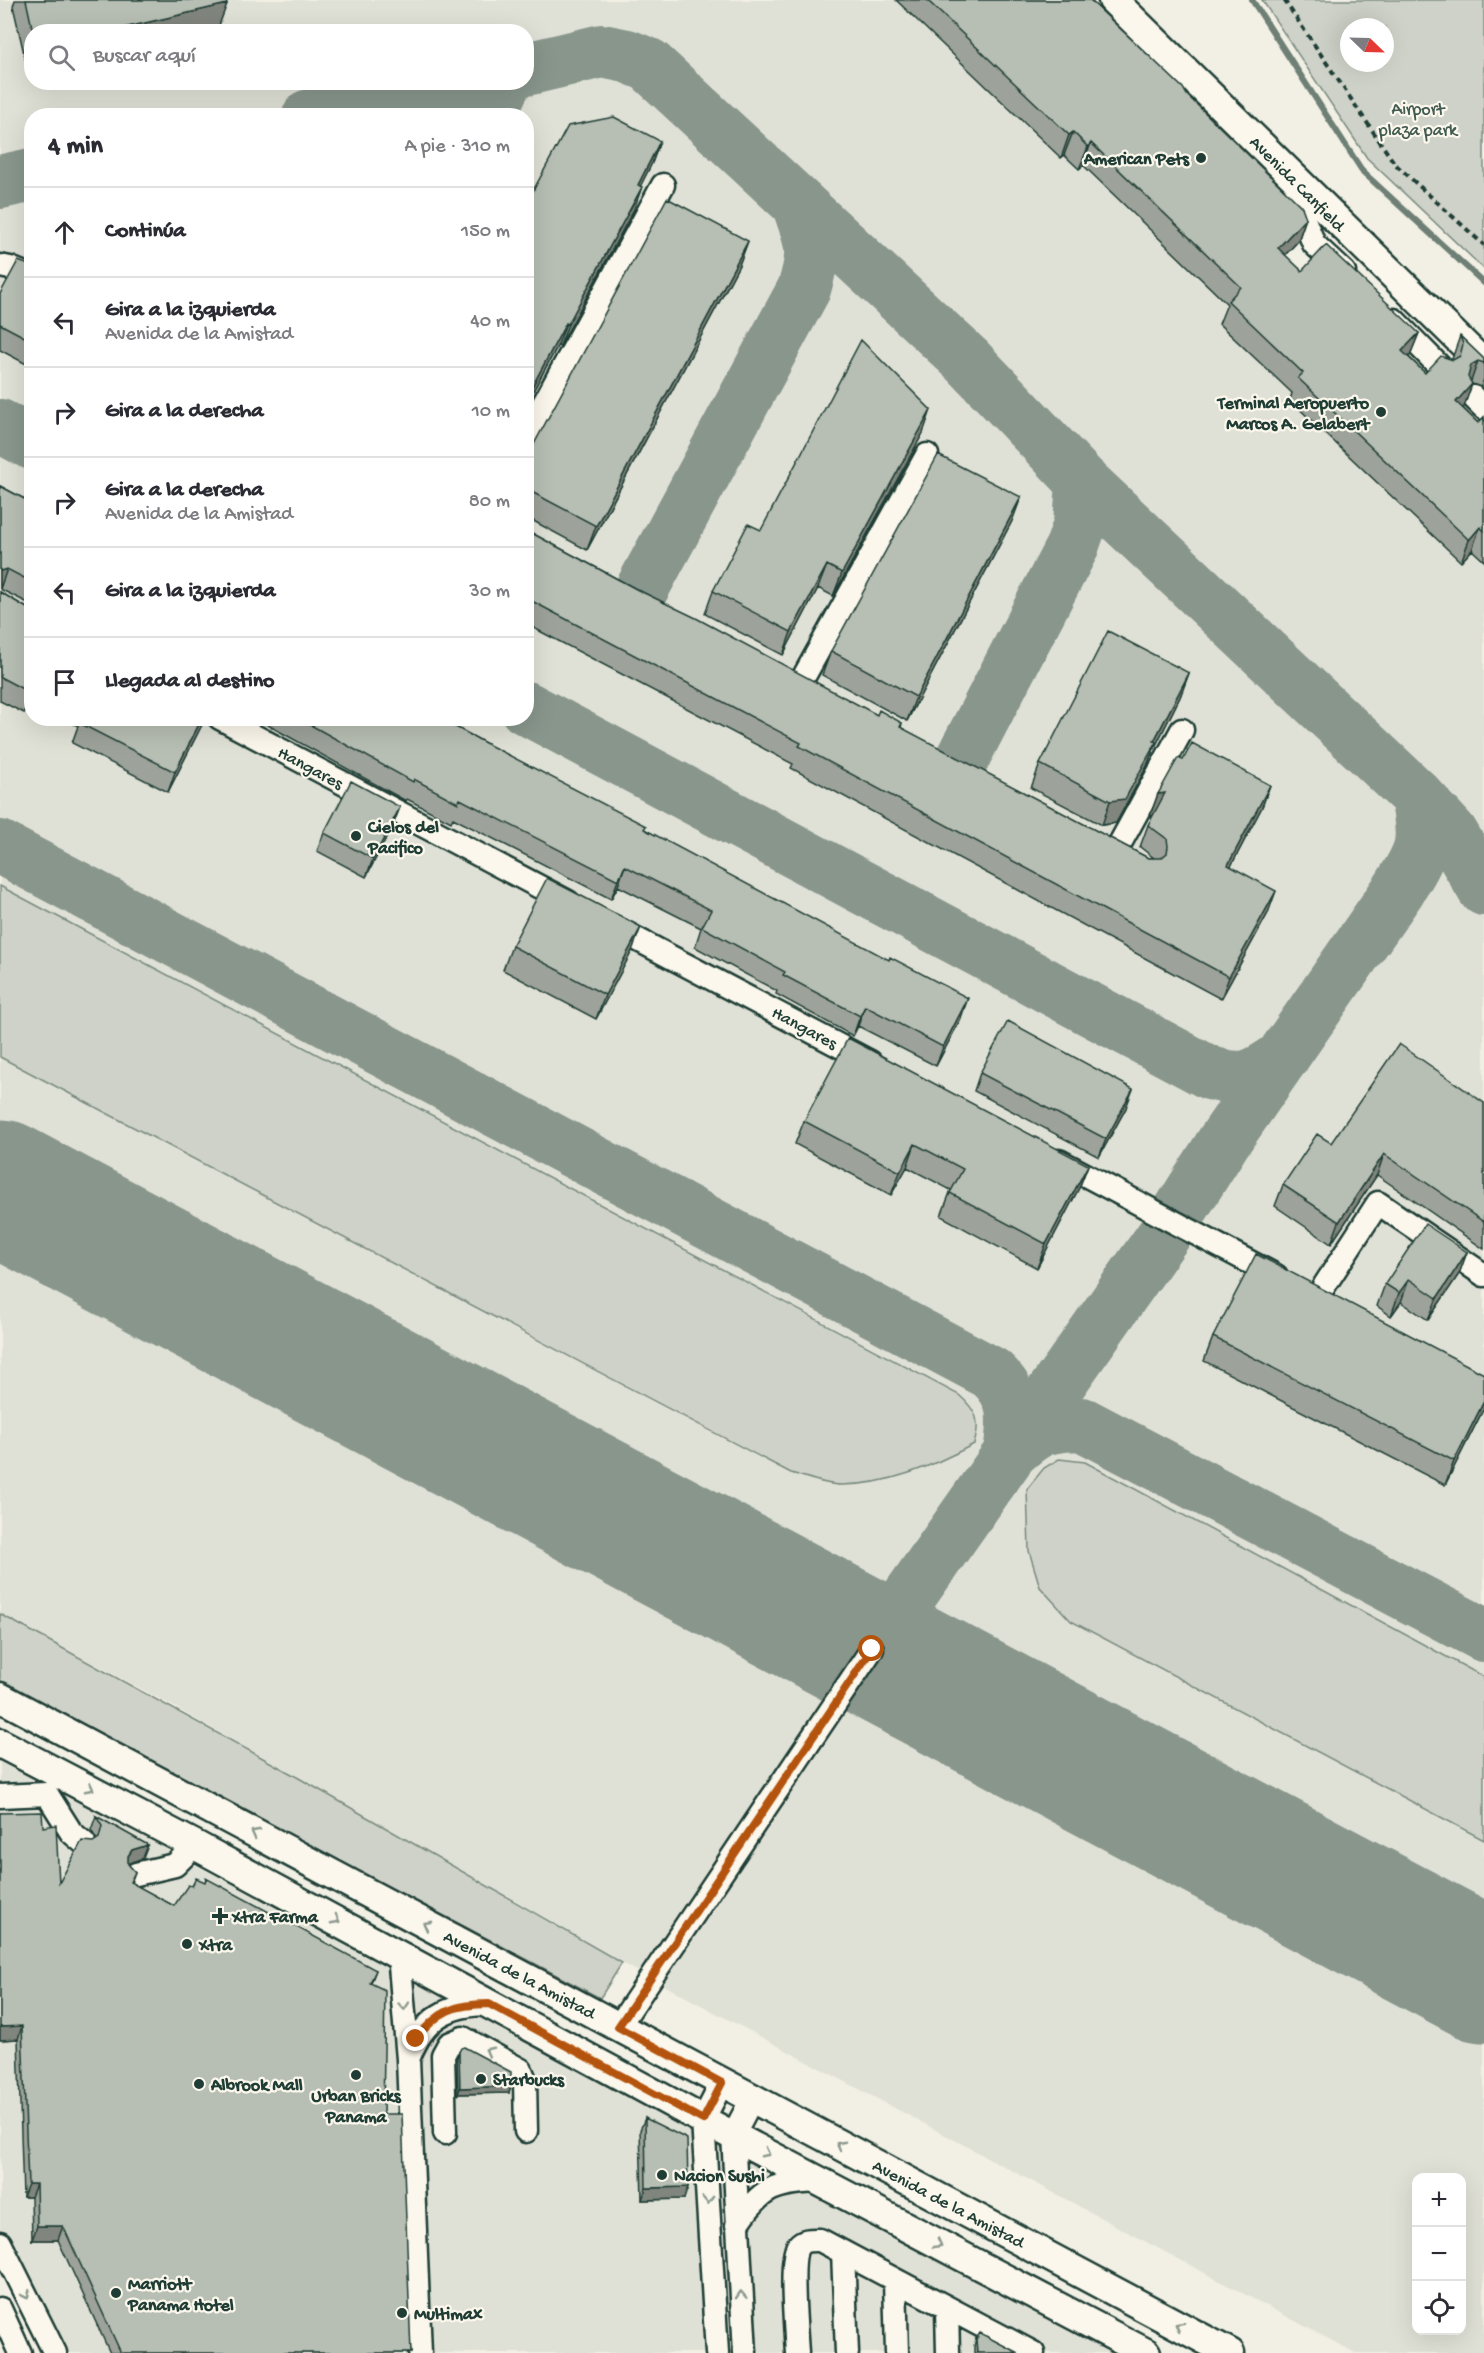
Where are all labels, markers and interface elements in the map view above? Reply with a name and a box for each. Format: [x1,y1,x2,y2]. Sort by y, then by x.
north arrow [1340,18,1394,72]
search box [24,24,534,90]
icon: search [45,41,78,74]
text: Buscar aquí [93,44,196,70]
park label: Airport plaza park [1378,100,1459,142]
text: 4 min [48,132,103,163]
street label: Avenida Canfield [1244,133,1349,238]
text: A pie · 310 m [404,136,510,159]
place label: American Pets [1083,150,1190,171]
marker: American Pets [1194,151,1208,165]
icon: ahead [48,216,81,249]
text: Continúa [105,219,186,245]
text: 150 m [461,221,510,244]
text: Gira a la izquierda [105,298,276,324]
icon: left [48,306,81,339]
text: 40 m [470,311,510,334]
text: Avenida de la Amistad [105,324,293,347]
place label: Terminal Aeropuerto Marcos A. Gelabert [1216,394,1371,436]
icon: right [48,396,81,429]
text: Gira a la derecha [105,399,263,425]
text: 10 m [472,401,510,424]
marker: Terminal Aeropuerto Marcos A. Gelabert [1374,405,1388,419]
text: Gira a la derecha [105,478,263,504]
icon: right [48,486,81,519]
text: 80 m [469,491,510,514]
text: Avenida de la Amistad [105,504,293,527]
icon: left [48,576,81,609]
text: Gira a la izquierda [105,579,276,605]
text: 30 m [469,581,510,604]
icon: arrive [48,666,81,699]
text: Llegada al destino [105,669,275,695]
street label: Hangares [273,743,347,796]
place label: Cielos del Pacifico [367,818,439,860]
marker: Cielos del Pacifico [349,829,363,843]
street label: Hangares [767,1003,841,1056]
route start [858,1635,884,1661]
one-way arrow [83,1781,94,1792]
one-way arrow [251,1829,261,1840]
place label: Xtra Farma [231,1908,319,1929]
marker: Xtra Farma [213,1909,227,1923]
one-way arrow [329,1913,340,1924]
one-way arrow [423,1921,433,1932]
street label: Avenida de la Amistad [439,1927,600,2026]
place label: Xtra [198,1936,233,1957]
marker: Xtra [180,1937,194,1951]
one-way arrow [397,2002,410,2011]
route end [402,2025,428,2051]
one-way arrow [484,2047,495,2058]
marker: Urban Bricks Panama [349,2068,363,2082]
place label: Starbucks [493,2071,565,2092]
marker: Starbucks [474,2072,488,2086]
place label: Albrook Mall [210,2076,303,2097]
marker: Albrook Mall [192,2077,206,2091]
place label: Urban Bricks Panama [311,2087,402,2129]
one-way arrow [835,2141,846,2152]
one-way arrow [759,2146,770,2157]
street label: Avenida de la Amistad [868,2156,1029,2255]
place label: Nacion Sushi [674,2167,765,2188]
marker: Nacion Sushi [655,2168,669,2182]
map controls [1412,2173,1466,2335]
button: + [1412,2173,1466,2227]
one-way arrow [702,2195,715,2204]
button: − [1412,2227,1466,2281]
one-way arrow [932,2236,943,2248]
place label: Marriott Panama Hotel [127,2275,234,2317]
button: locate [1412,2281,1466,2335]
marker: Marriott Panama Hotel [109,2286,123,2300]
one-way arrow [19,2289,30,2300]
one-way arrow [735,2290,748,2299]
place label: Multimax [414,2305,483,2326]
marker: Multimax [395,2306,409,2320]
one-way arrow [1174,2321,1185,2333]

